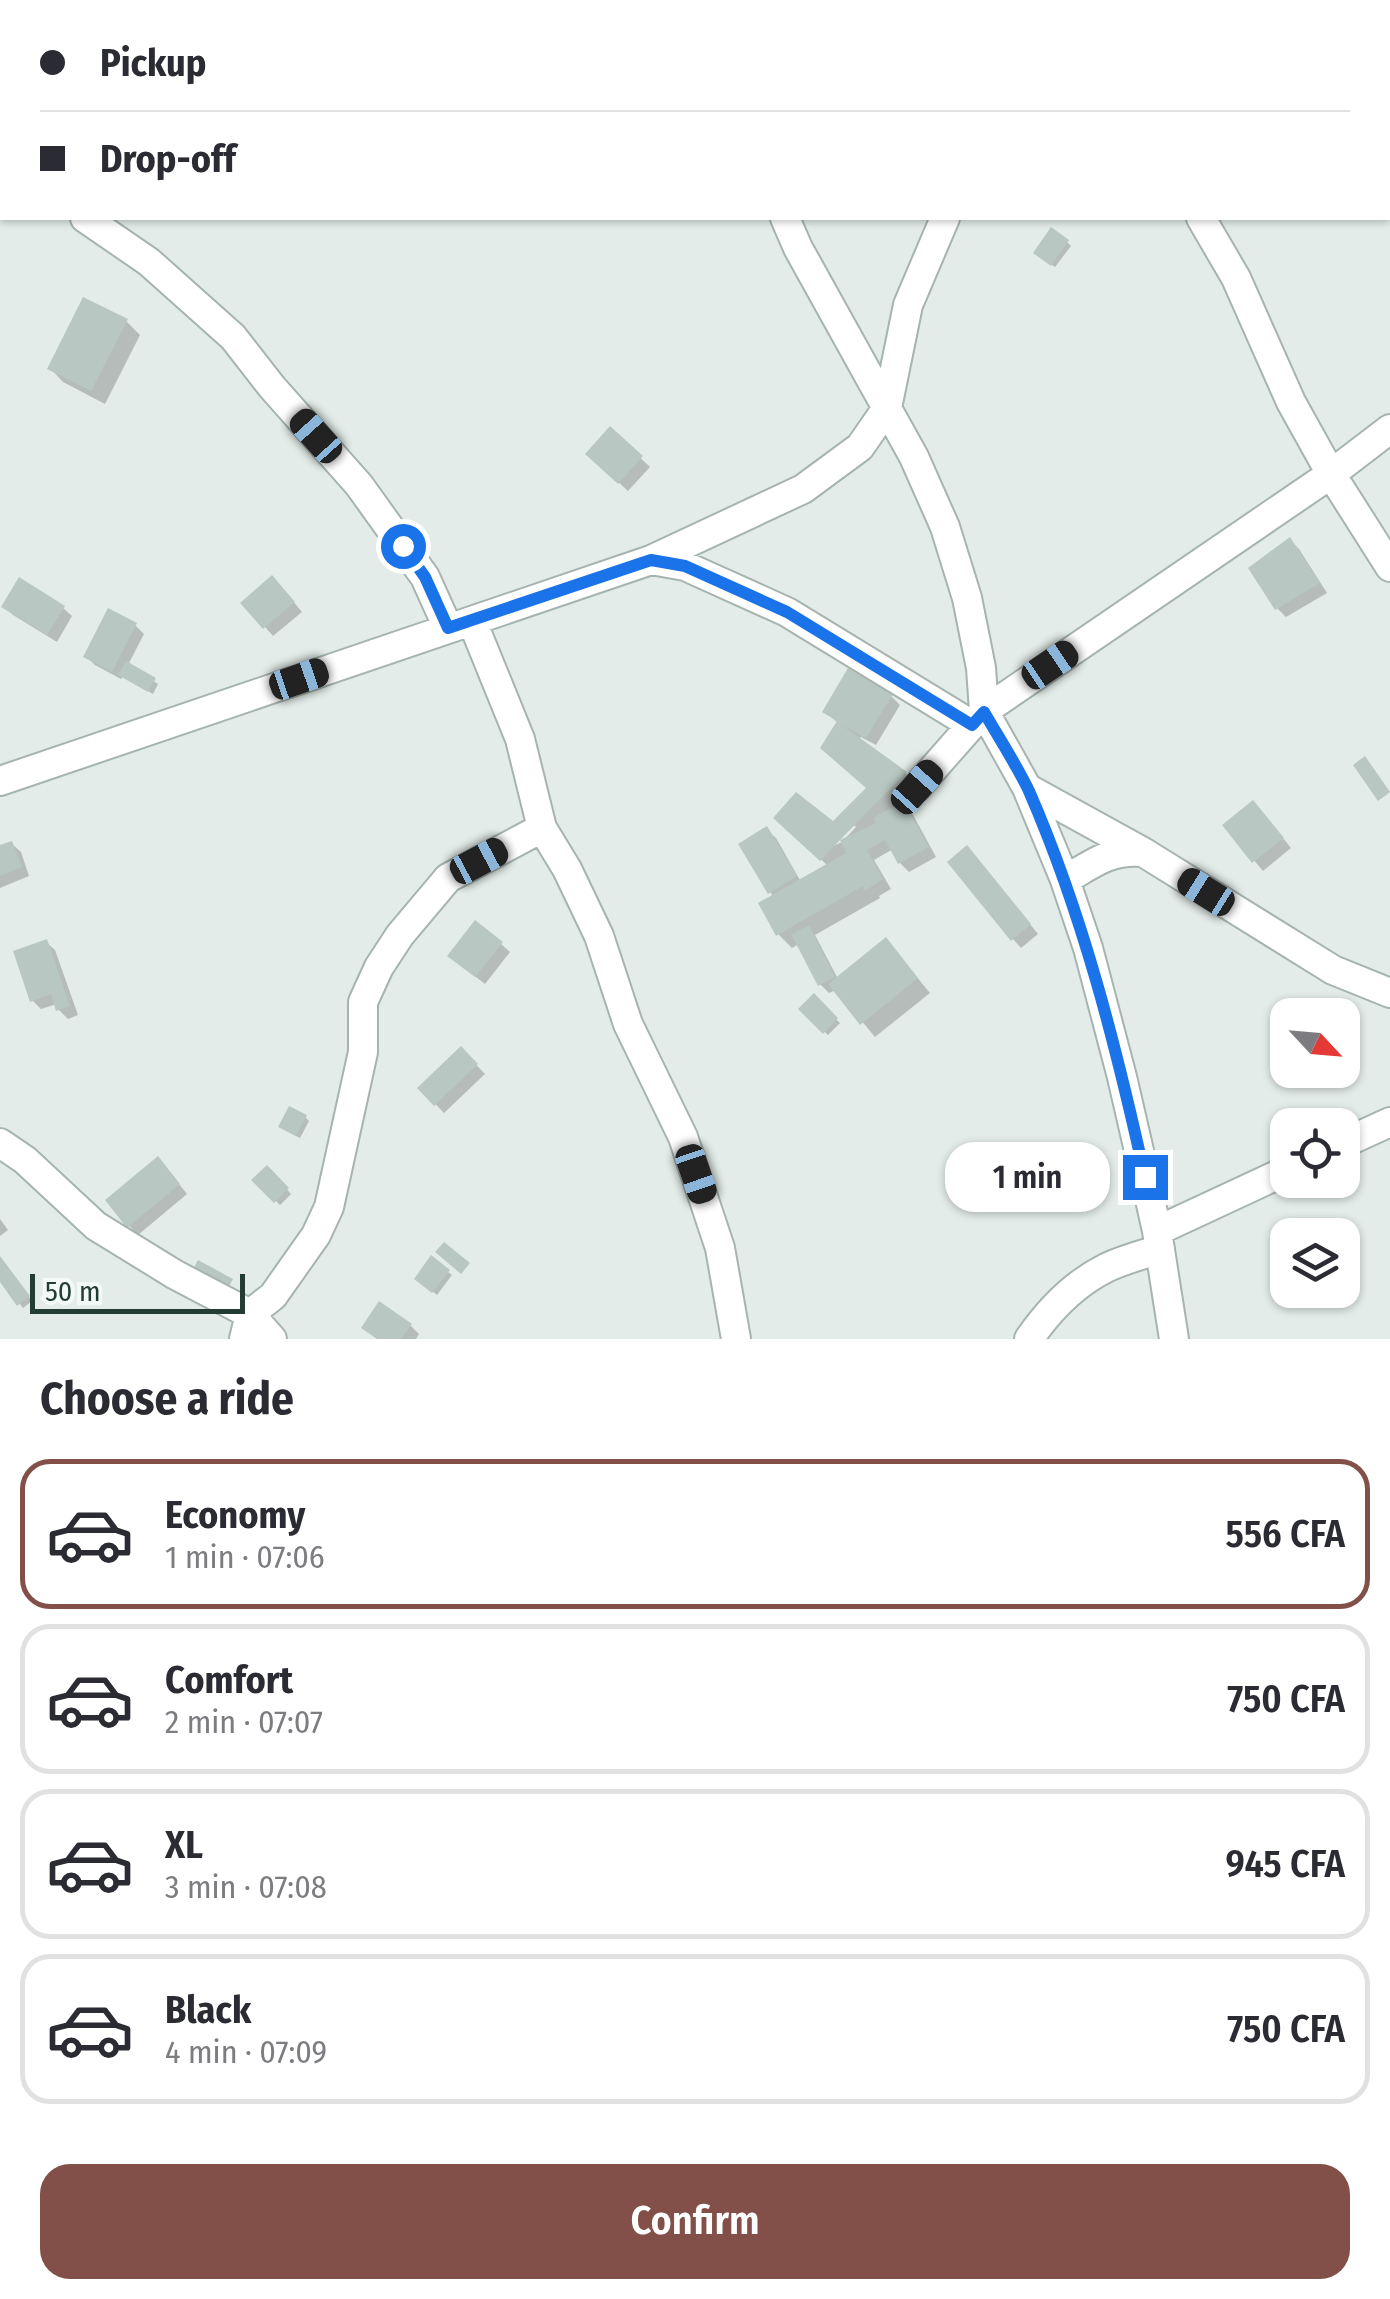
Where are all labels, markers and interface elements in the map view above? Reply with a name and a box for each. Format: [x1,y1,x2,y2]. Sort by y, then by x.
text: Pickup [100,40,206,86]
text: Drop-off [100,136,236,182]
car [285,404,347,468]
route start [381,524,426,569]
car [1017,636,1083,694]
car [266,655,332,703]
car [886,755,948,819]
car [445,834,513,888]
car [1173,863,1239,921]
north arrow [1270,998,1360,1088]
map controls [1270,998,1360,1308]
button: locate [1270,1108,1360,1198]
car [672,1141,720,1207]
callout: 1 min [945,1142,1110,1212]
route end [1123,1155,1168,1200]
text: 1 min [993,1158,1062,1196]
button: layers [1270,1218,1360,1308]
scale bar [30,1269,245,1314]
text: 50 m [45,1275,101,1308]
text: Choose a ride [40,1372,294,1426]
icon: car [45,1489,135,1579]
text: Economy [165,1492,305,1538]
text: 556 CFA [1226,1511,1345,1557]
text: 1 min · 07:06 [165,1538,325,1576]
icon: car [45,1654,135,1744]
text: Comfort [165,1657,293,1703]
text: 750 CFA [1227,1676,1345,1722]
text: 2 min · 07:07 [165,1703,323,1741]
icon: car [45,1819,135,1909]
text: XL [165,1822,203,1868]
text: 945 CFA [1225,1841,1345,1887]
text: 3 min · 07:08 [165,1868,327,1906]
icon: car [45,1984,135,2074]
text: Black [165,1987,251,2033]
text: 750 CFA [1227,2006,1345,2052]
text: 4 min · 07:09 [165,2033,327,2071]
button: Confirm [40,2164,1350,2279]

